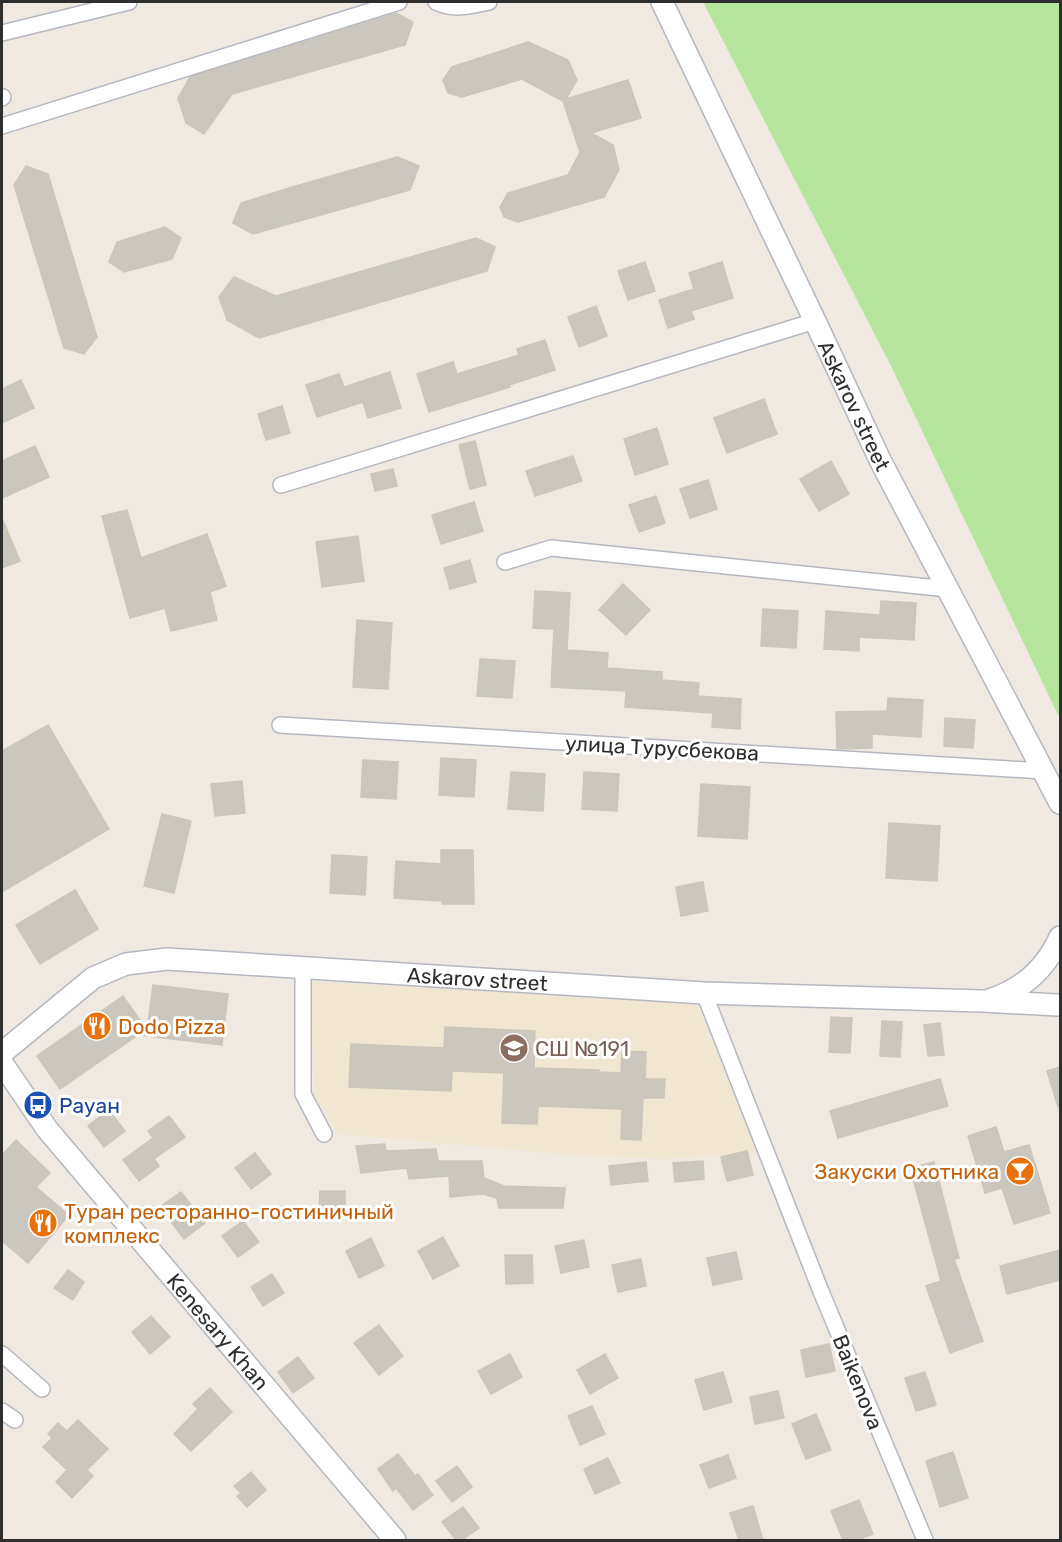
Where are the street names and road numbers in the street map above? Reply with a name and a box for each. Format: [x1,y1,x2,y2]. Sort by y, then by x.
street label: Askarov street [813,336,896,475]
street label: улица Турусбекова [564,730,760,766]
street label: Askarov street [406,962,549,996]
street label: Kenesary Khan [162,1268,275,1395]
street label: Baikenova [828,1331,888,1433]

